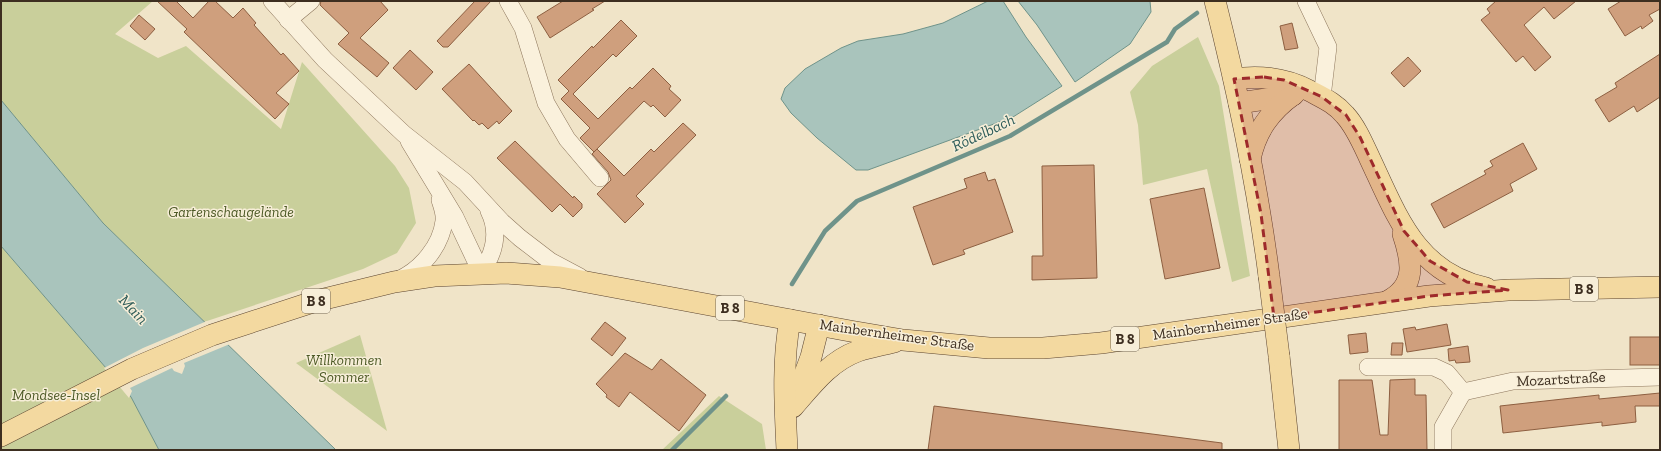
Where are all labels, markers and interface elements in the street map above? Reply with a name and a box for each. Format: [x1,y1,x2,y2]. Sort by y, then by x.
water label: Rödelbach [949,110,1018,155]
park label: Gartenschaugelände [168,203,294,221]
road number: B 8 [1570,277,1598,301]
road number: B 8 [302,289,330,313]
water label: Main [115,290,152,328]
road number: B 8 [716,296,744,320]
street label: Mainbernheimer Straße [1151,304,1309,344]
street label: Mainbernheimer Straße [818,315,976,355]
road number: B 8 [1111,327,1139,351]
park label: Willkommen Sommer [306,351,382,386]
street label: Mozartstraße [1516,368,1606,390]
park label: Mondsee-Insel [12,386,100,404]

